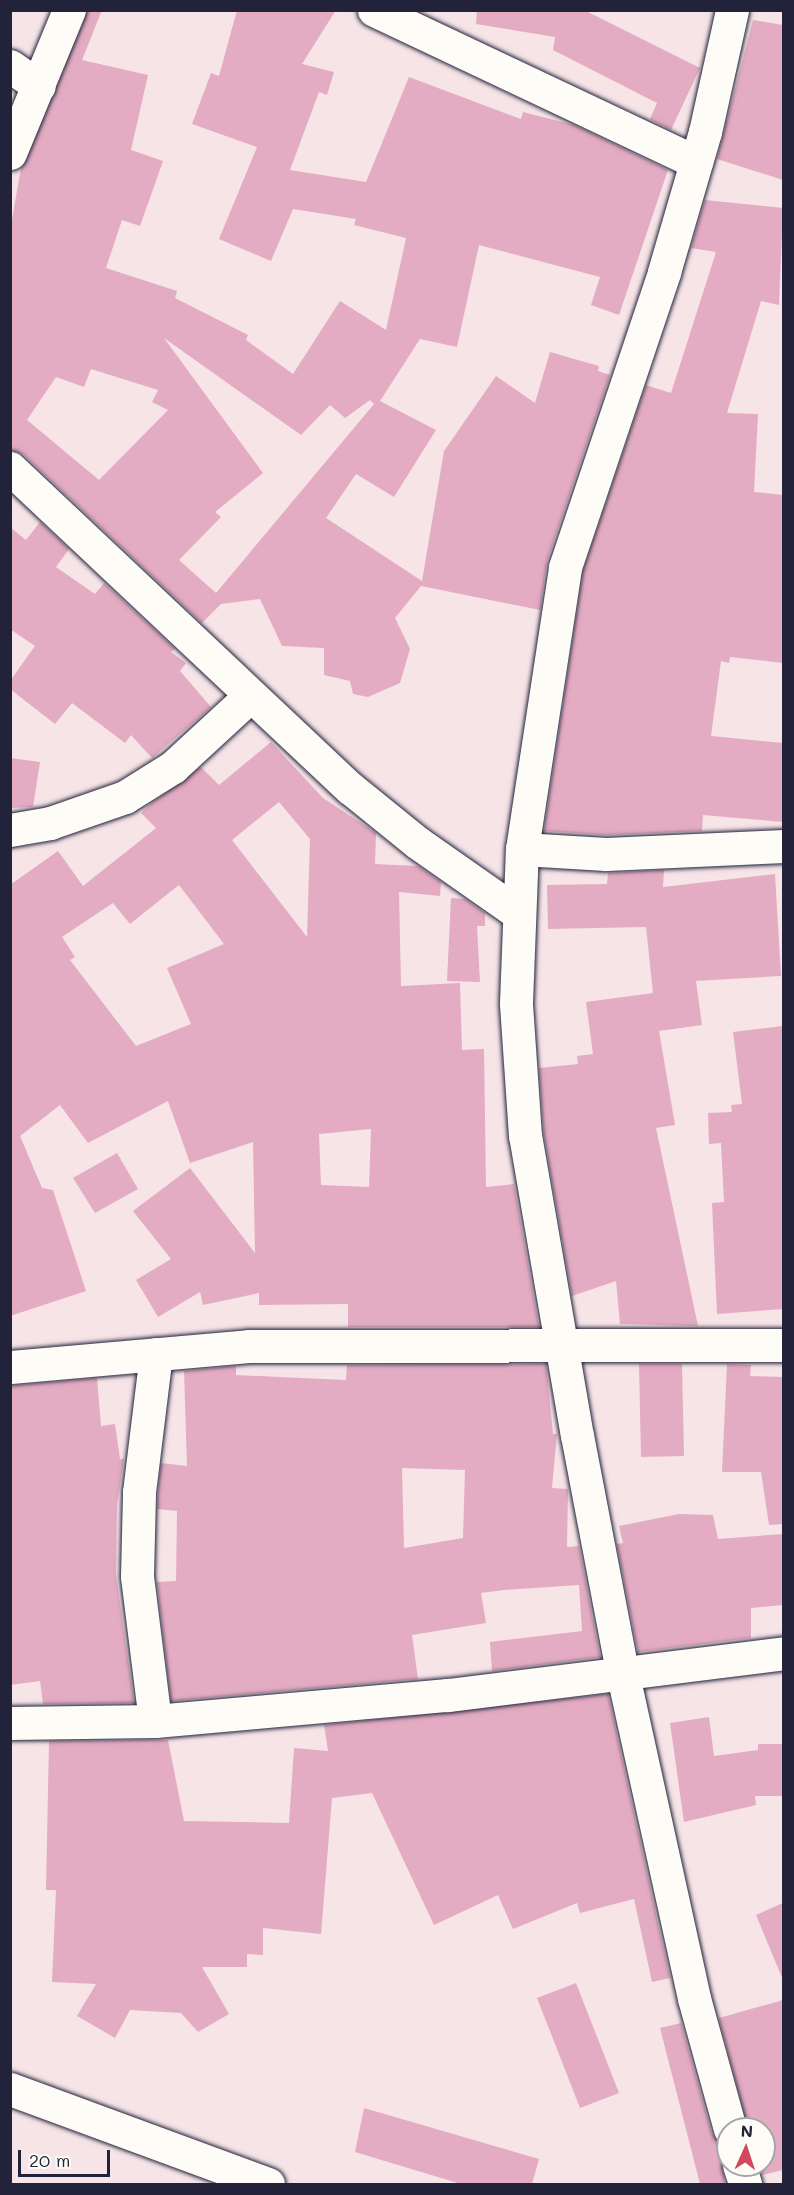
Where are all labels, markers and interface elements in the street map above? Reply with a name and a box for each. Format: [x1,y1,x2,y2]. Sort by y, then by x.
north arrow [716,2117,776,2177]
text: N [740,2120,753,2141]
scale bar [21,2138,112,2176]
text: 20 m [29,2148,70,2172]

